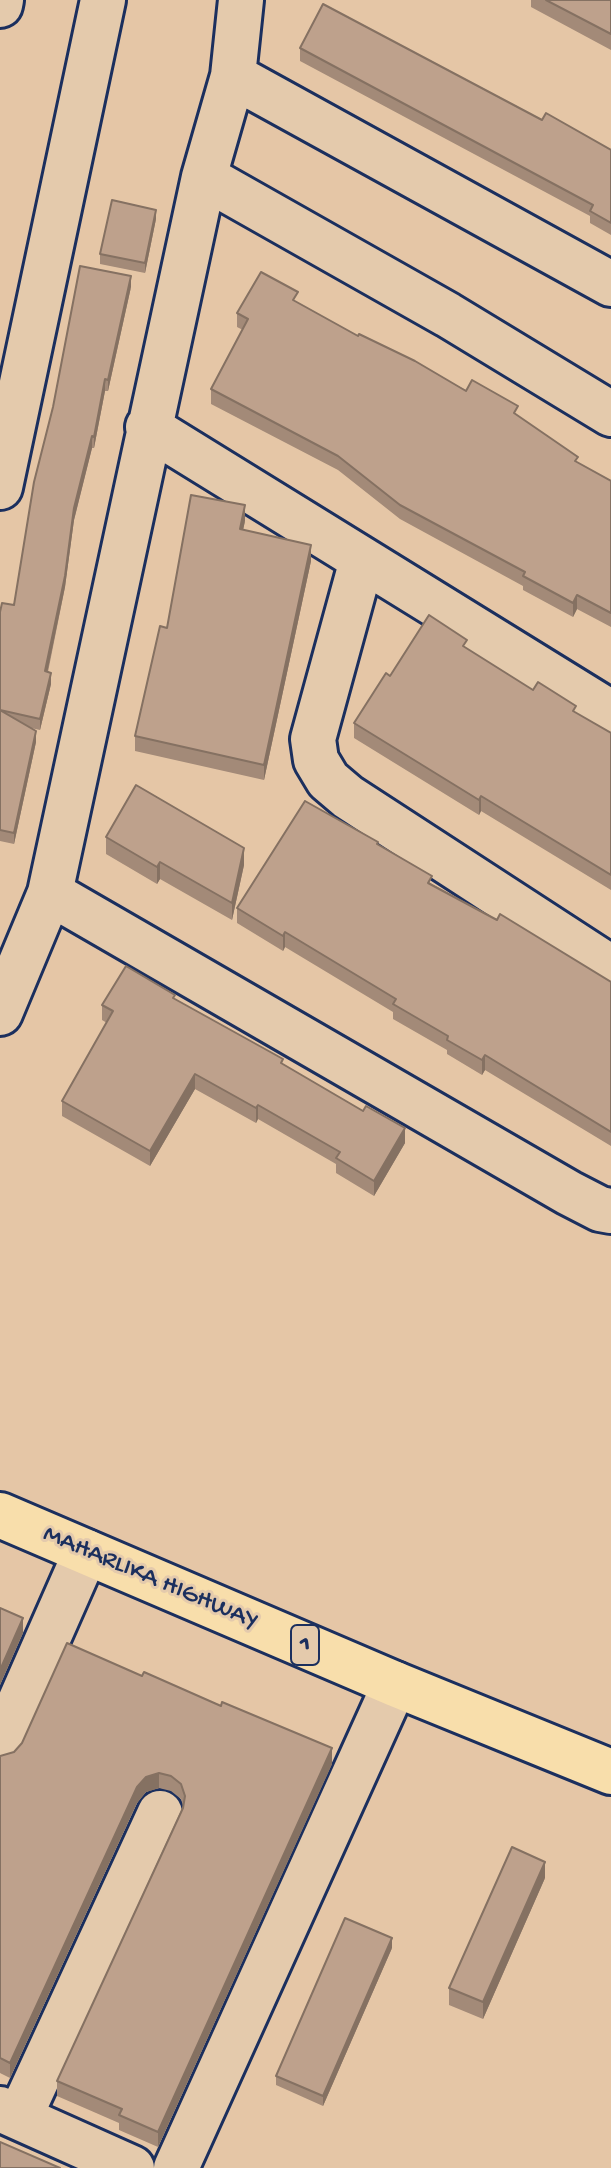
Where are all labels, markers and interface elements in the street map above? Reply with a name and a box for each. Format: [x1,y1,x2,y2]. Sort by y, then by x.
street label: MAHARLIKA HIGHWAY [38,1520,262,1638]
road number: 1 [291,1625,319,1665]

